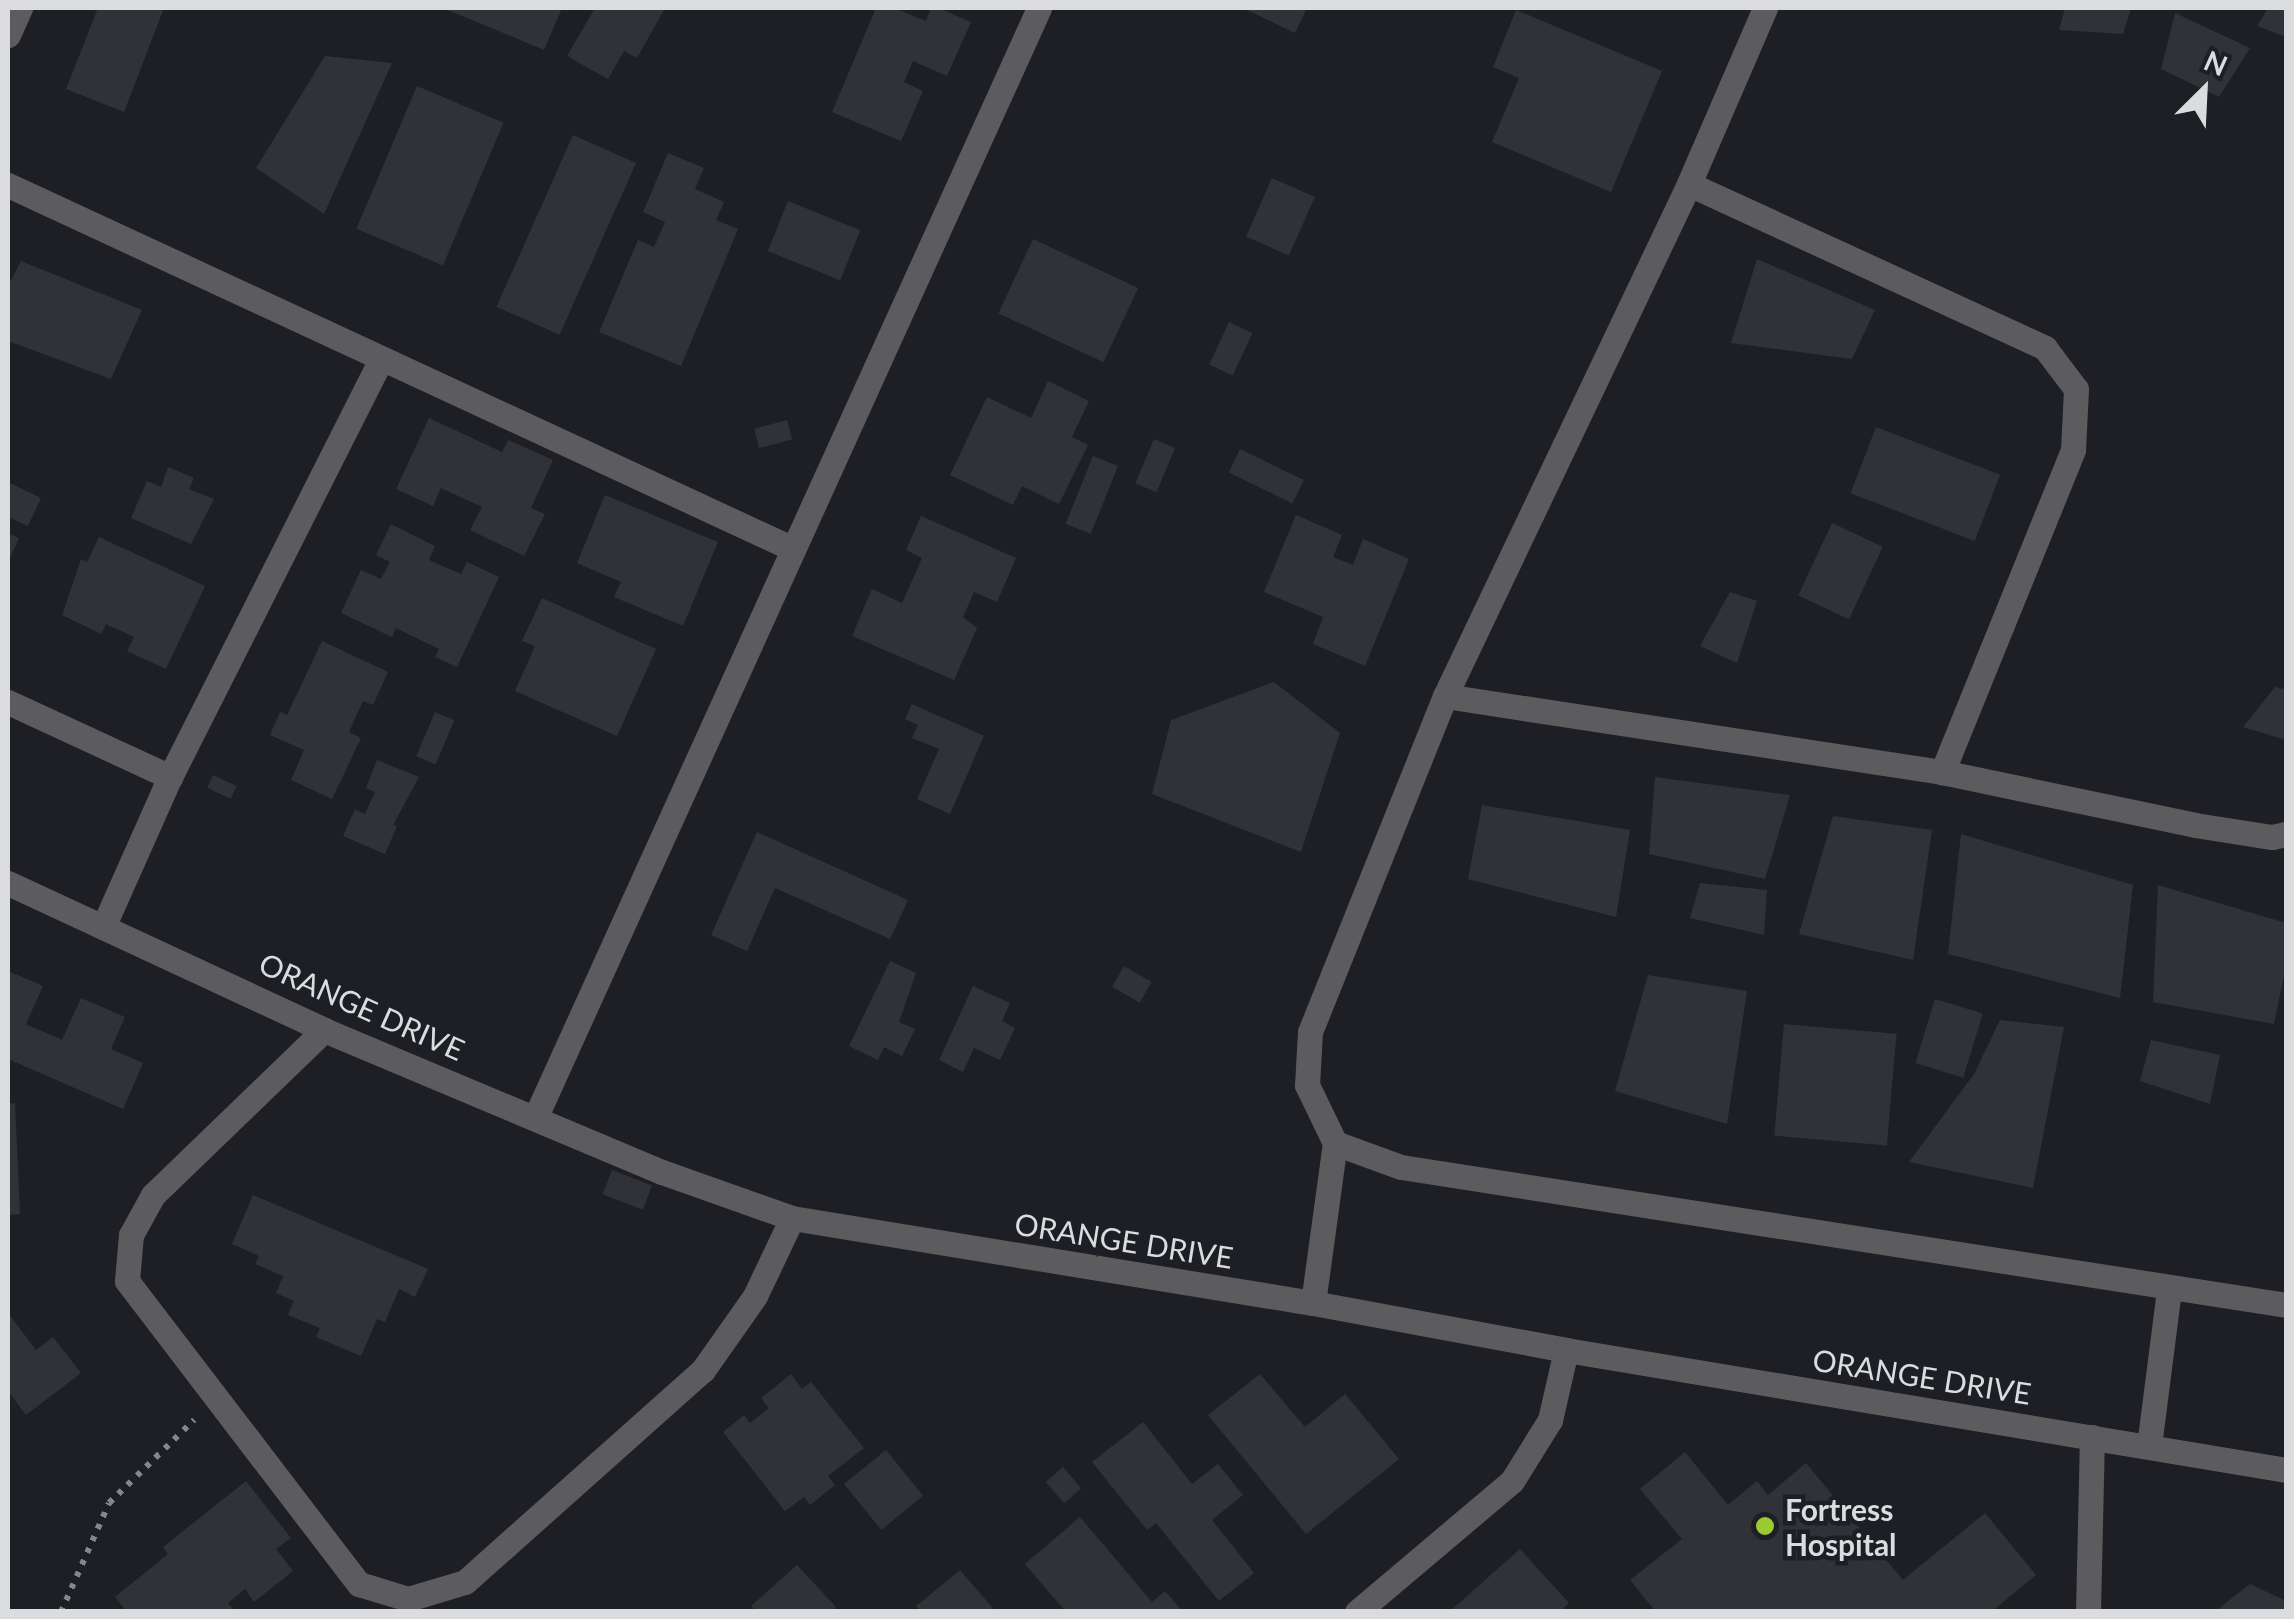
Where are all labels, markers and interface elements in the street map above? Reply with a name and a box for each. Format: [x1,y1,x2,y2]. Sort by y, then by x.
north arrow [2154,40,2254,140]
text: N [2199,43,2233,83]
street label: ORANGE DRIVE [254,945,470,1067]
street label: ORANGE DRIVE [1012,1205,1236,1275]
street label: ORANGE DRIVE [1810,1341,2034,1411]
place label: Fortress Hospital [1785,1491,1897,1562]
marker: Fortress Hospital [1754,1515,1776,1537]

